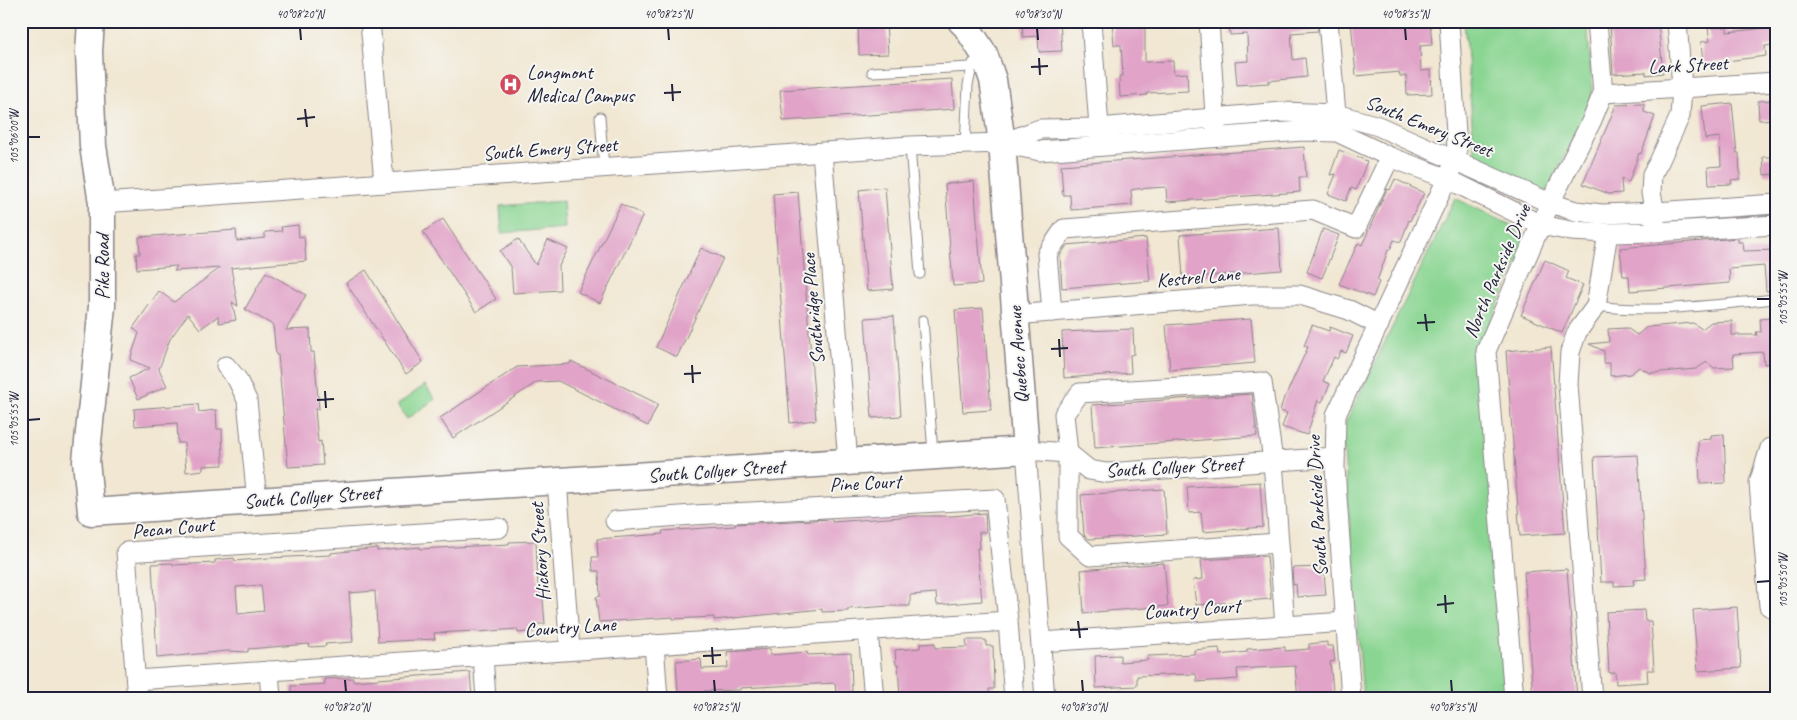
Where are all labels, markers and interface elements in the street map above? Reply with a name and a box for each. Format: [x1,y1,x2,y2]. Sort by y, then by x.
text: 40°08'20"N [276,6,325,22]
text: 40°08'25"N [644,6,693,22]
text: 40°08'30"N [1013,6,1062,22]
text: 40°08'35"N [1381,6,1430,22]
street label: Lark Street [1648,50,1731,80]
place label: Longmont Medical Campus [527,60,636,108]
hospital icon: Longmont Medical Campus [499,72,523,96]
street label: South Emery Street [1362,89,1498,164]
text: 105°06'00"W [6,108,22,164]
street label: South Emery Street [482,132,620,166]
street label: North Parkside Drive [1458,199,1537,342]
street label: Pike Road [90,231,115,300]
street label: Southridge Place [796,251,830,365]
street label: Kestrel Lane [1155,261,1242,293]
text: 105°05'55"W [1775,270,1791,326]
street label: Quebec Avenue [1002,304,1034,404]
text: 105°05'55"W [6,391,22,447]
street label: South Parkside Drive [1301,433,1333,577]
street label: South Collyer Street [1105,451,1246,483]
street label: South Collyer Street [647,454,789,488]
street label: Pine Court [829,468,905,497]
street label: South Collyer Street [243,480,385,514]
street label: Hickory Street [524,500,556,602]
street label: Pecan Court [131,512,217,544]
text: 105°05'50"W [1775,552,1791,608]
street label: Country Court [1143,593,1244,625]
street label: Country Lane [524,611,618,643]
text: 40°08'20"N [322,699,371,715]
text: 40°08'25"N [691,699,740,715]
text: 40°08'30"N [1059,699,1108,715]
text: 40°08'35"N [1428,699,1477,715]

